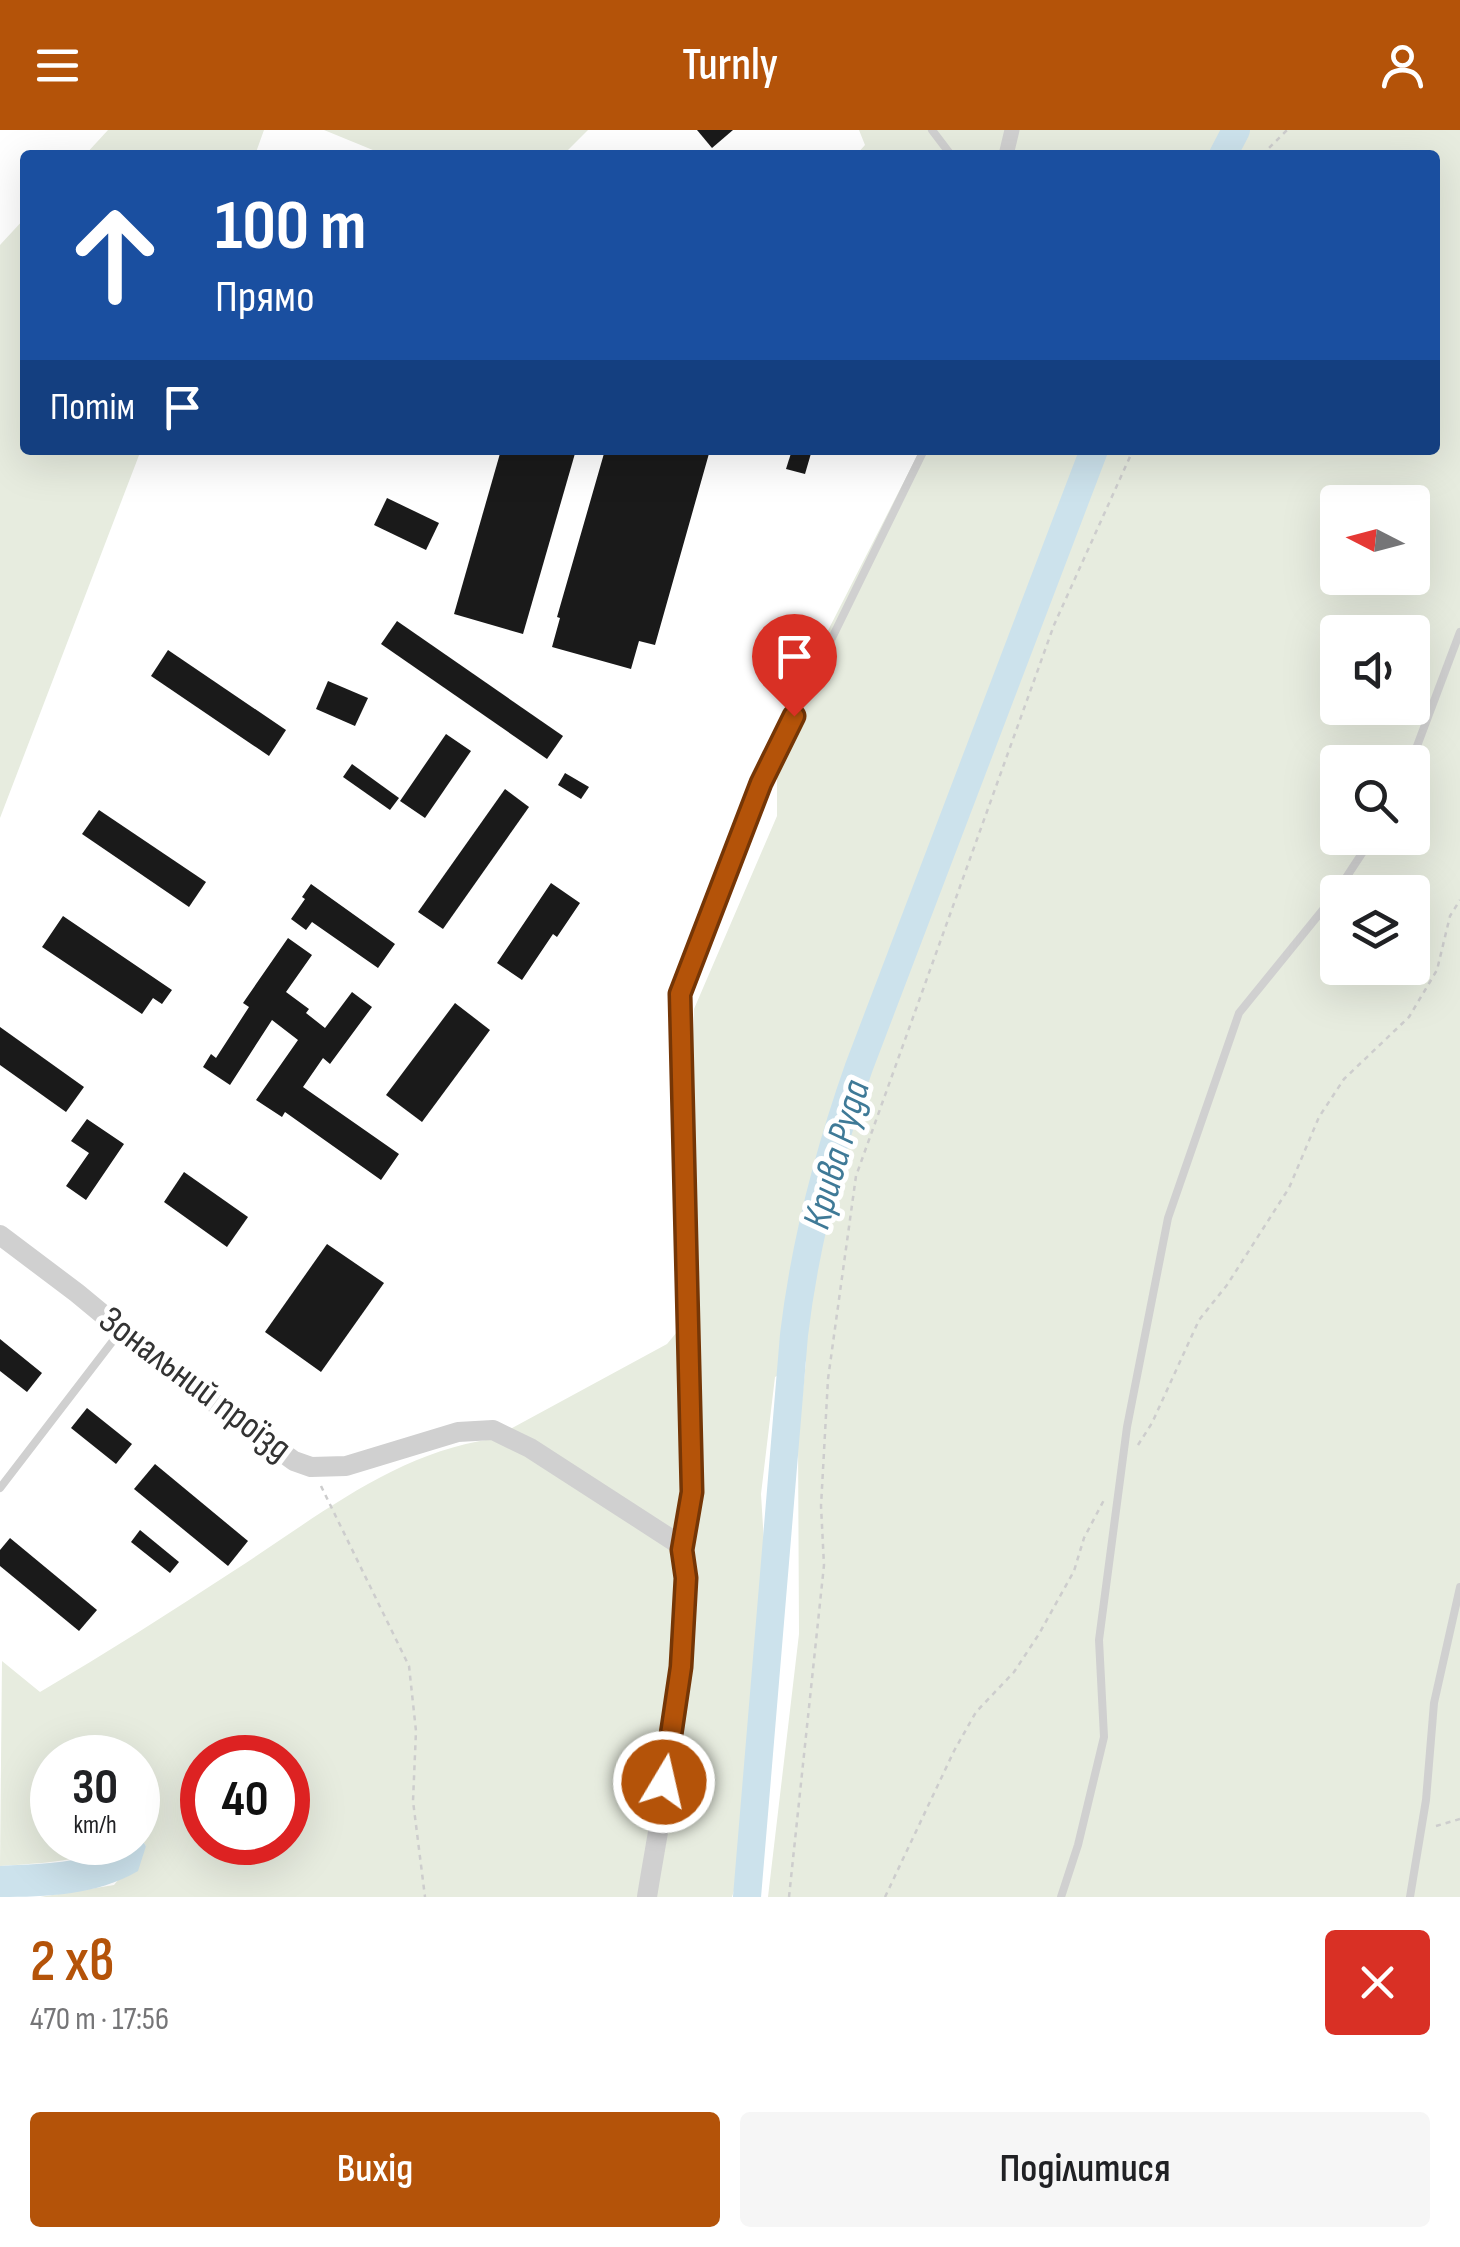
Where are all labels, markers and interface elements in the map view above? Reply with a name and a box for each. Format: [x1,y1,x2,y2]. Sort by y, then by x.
icon: menu [30,38,85,93]
text: Turnly [682,38,778,93]
icon: person [1375,38,1430,93]
text: 100 m [215,185,366,269]
icon: ahead [50,190,180,320]
text: Прямо [215,270,315,325]
icon: arrive [155,380,210,435]
text: Потім [50,385,135,430]
north arrow [1320,485,1430,595]
map controls [1320,485,1430,985]
pin [752,614,837,717]
button: sound [1320,615,1430,725]
icon: arrive [767,629,822,684]
button: search [1320,745,1430,855]
button: layers [1320,875,1430,985]
water label: Крива Руда [793,1075,881,1235]
street label: Зональний проїзд [90,1297,300,1471]
position arrow [612,1730,716,1834]
speed limit sign: 40 [180,1735,310,1865]
text: 30 [72,1758,118,1818]
text: km/h [73,1810,117,1841]
text: 2 хв [30,1926,115,1998]
button: close [1325,1930,1430,2035]
text: 470 m · 17:56 [30,2000,169,2039]
button: Вихід [30,2112,720,2227]
button: Поділитися [740,2112,1430,2227]

